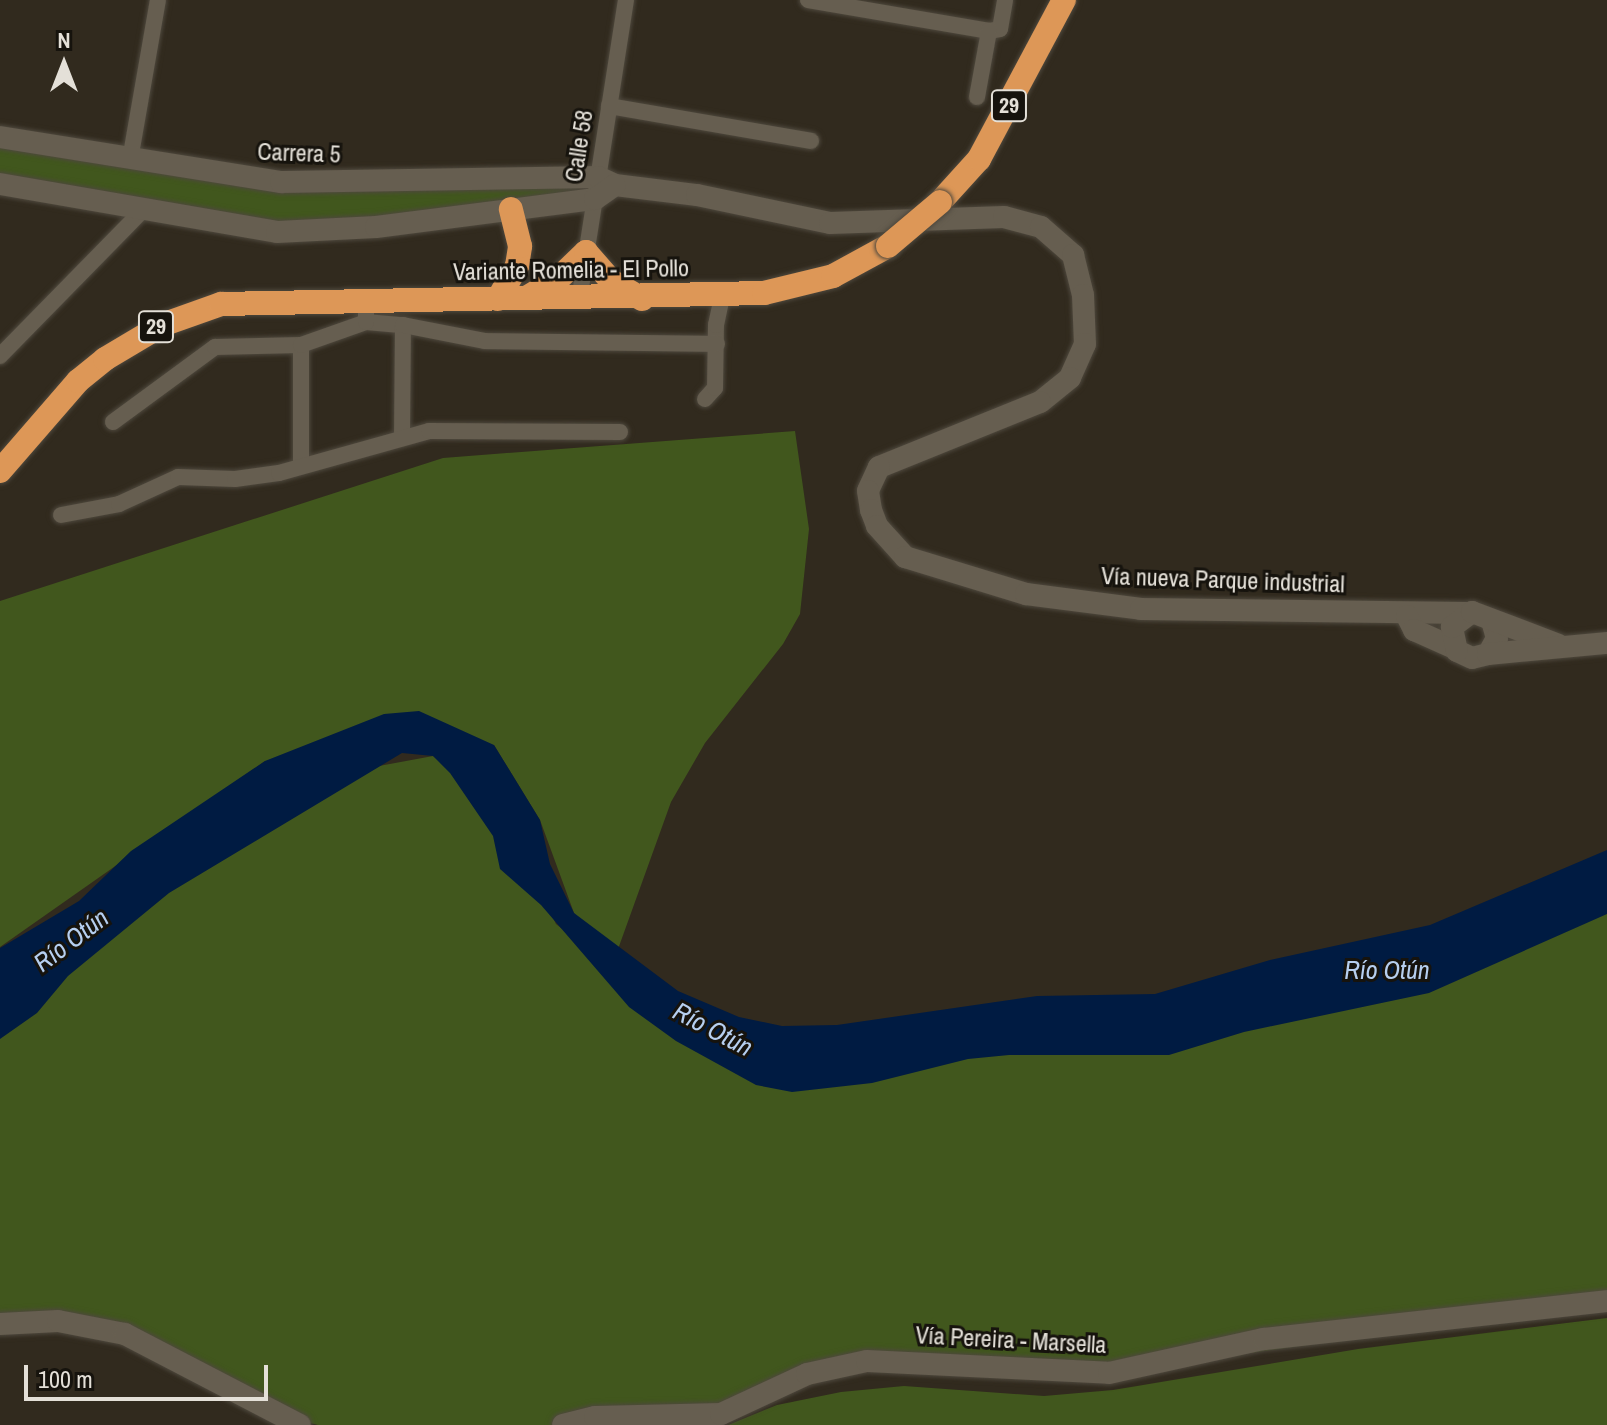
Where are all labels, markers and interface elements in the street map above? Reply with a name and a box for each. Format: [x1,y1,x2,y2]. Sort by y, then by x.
north arrow [24,24,104,104]
text: N [57,25,71,55]
road number: 29 [989,88,1029,124]
street label: Calle 58 [559,108,599,184]
street label: Carrera 5 [257,137,341,169]
street label: Variante Romelia - El Pollo [453,254,689,286]
road number: 29 [136,309,176,345]
street label: Vía nueva Parque industrial [1101,561,1345,599]
water label: Río Otún [28,902,114,978]
water label: Río Otún [1344,954,1430,986]
water label: Río Otún [668,995,758,1063]
street label: Vía Pereira - Marsella [915,1321,1107,1359]
scale bar [28,1349,272,1399]
text: 100 m [38,1363,93,1395]

